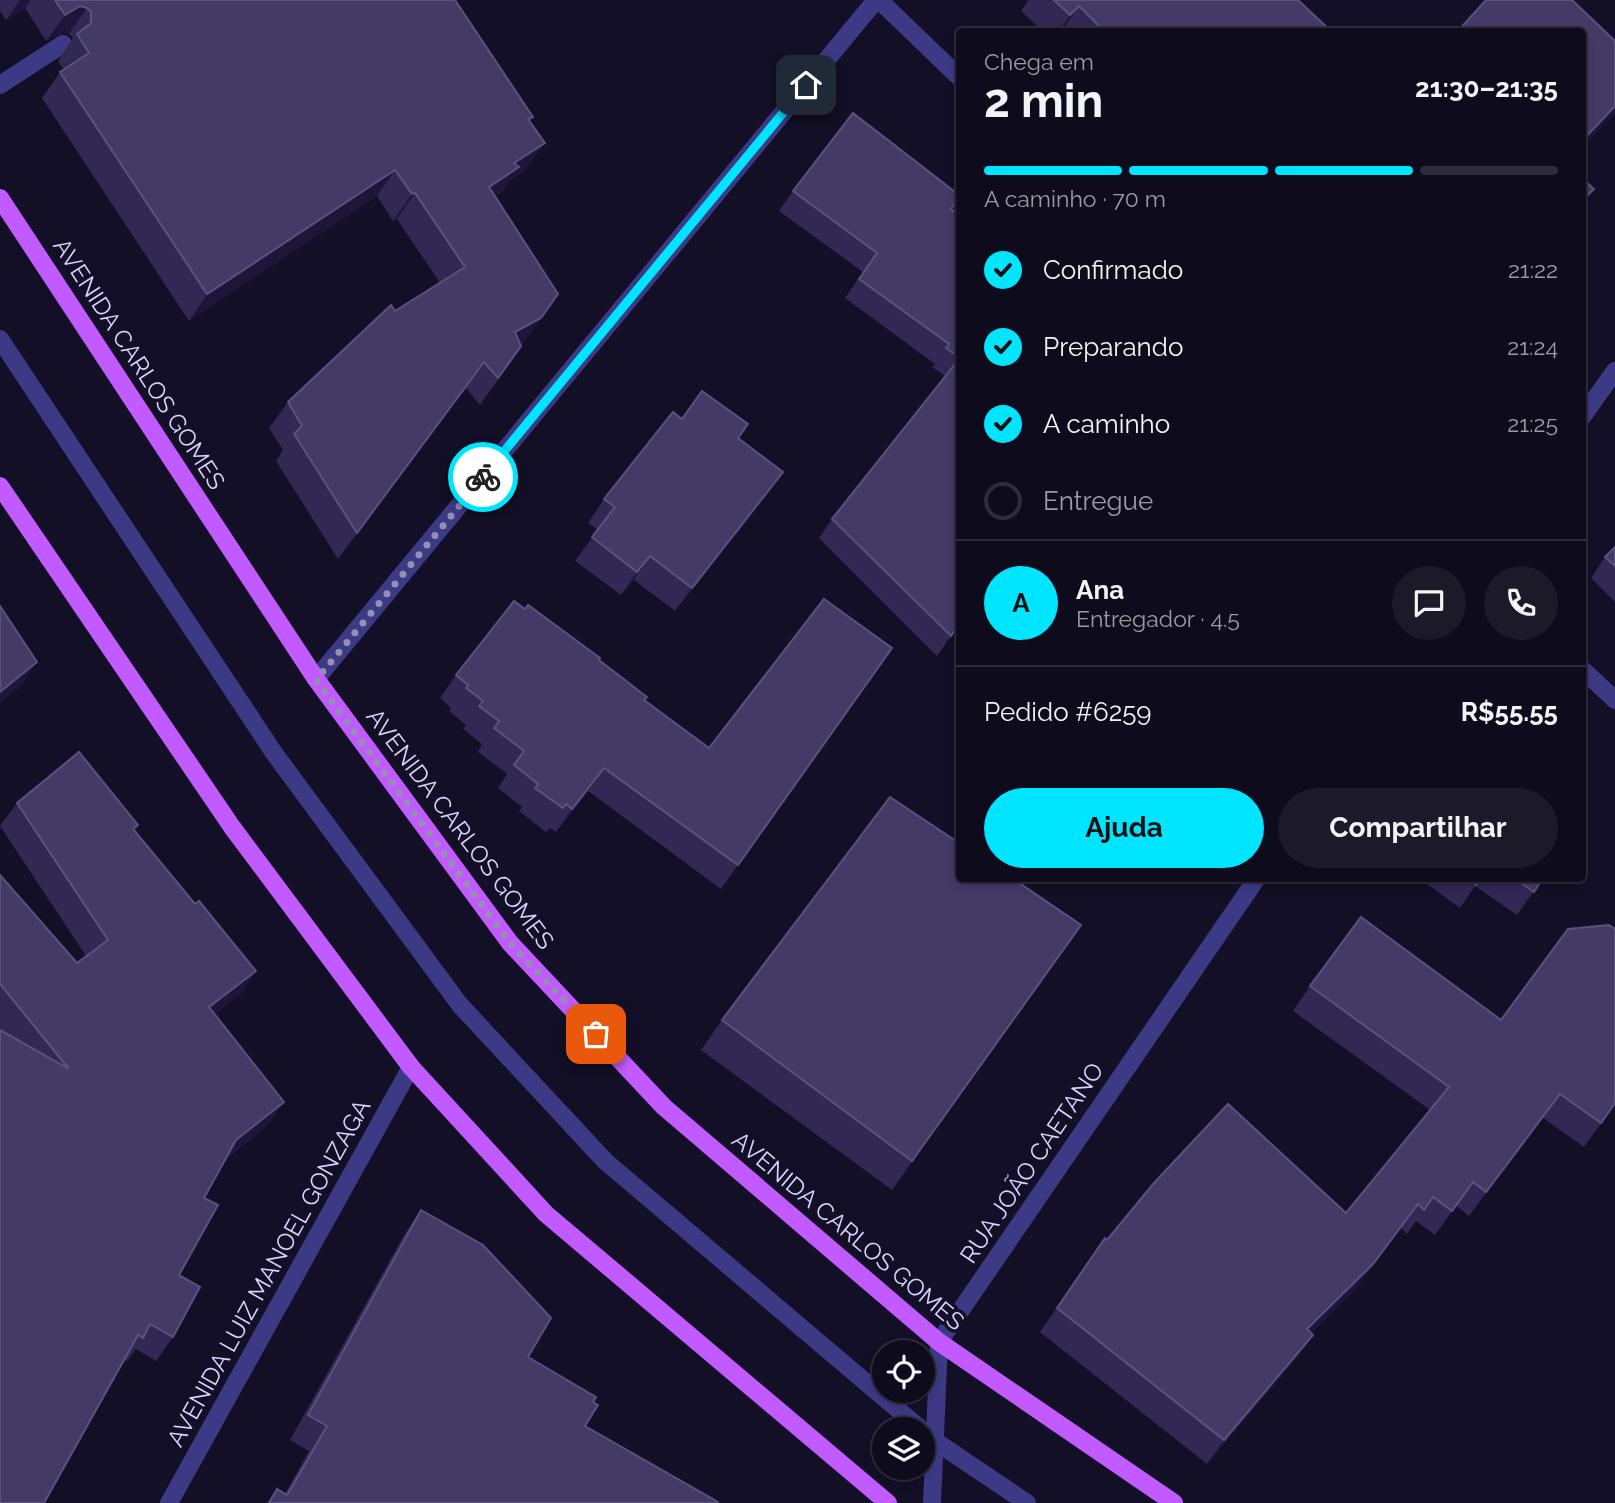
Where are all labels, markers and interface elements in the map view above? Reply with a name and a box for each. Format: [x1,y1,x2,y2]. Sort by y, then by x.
text: Chega em [984,48,1094,75]
pin [776,55,836,115]
icon: home [787,66,825,104]
text: 21:30–21:35 [1415,73,1558,103]
text: 2 min [984,74,1103,128]
text: A caminho · 70 m [984,185,1166,212]
street label: AVENIDA CARLOS GOMES [47,233,232,495]
icon: check [984,251,1022,289]
text: Confirmado [1043,255,1183,285]
text: 21:22 [1508,256,1558,283]
icon: check [984,328,1022,366]
text: Preparando [1043,332,1183,362]
text: 21:24 [1507,333,1558,360]
icon: check [984,405,1022,443]
text: A caminho [1043,409,1170,439]
text: 21:25 [1507,410,1558,437]
courier [448,442,518,512]
icon: bike [464,458,502,496]
text: Entregue [1043,486,1153,516]
button: chat [1392,566,1466,640]
button: phone [1484,566,1558,640]
text: Ana [1076,575,1124,605]
text: A [1012,588,1030,618]
text: Entregador · 4.5 [1076,605,1240,632]
text: Pedido #6259 [984,697,1152,727]
text: R$55.55 [1461,697,1558,727]
street label: AVENIDA CARLOS GOMES [360,703,560,955]
button: Ajuda [984,788,1264,868]
button: Compartilhar [1278,788,1558,868]
pin [566,1004,626,1064]
icon: bag [577,1015,615,1053]
street label: RUA JOÃO CAETANO [954,1057,1109,1268]
street label: AVENIDA LUIZ MANOEL GONZAGA [161,1094,376,1451]
street label: AVENIDA CARLOS GOMES [726,1125,970,1336]
map controls [872,1340,935,1480]
button: locate [872,1340,935,1403]
button: layers [872,1417,935,1480]

